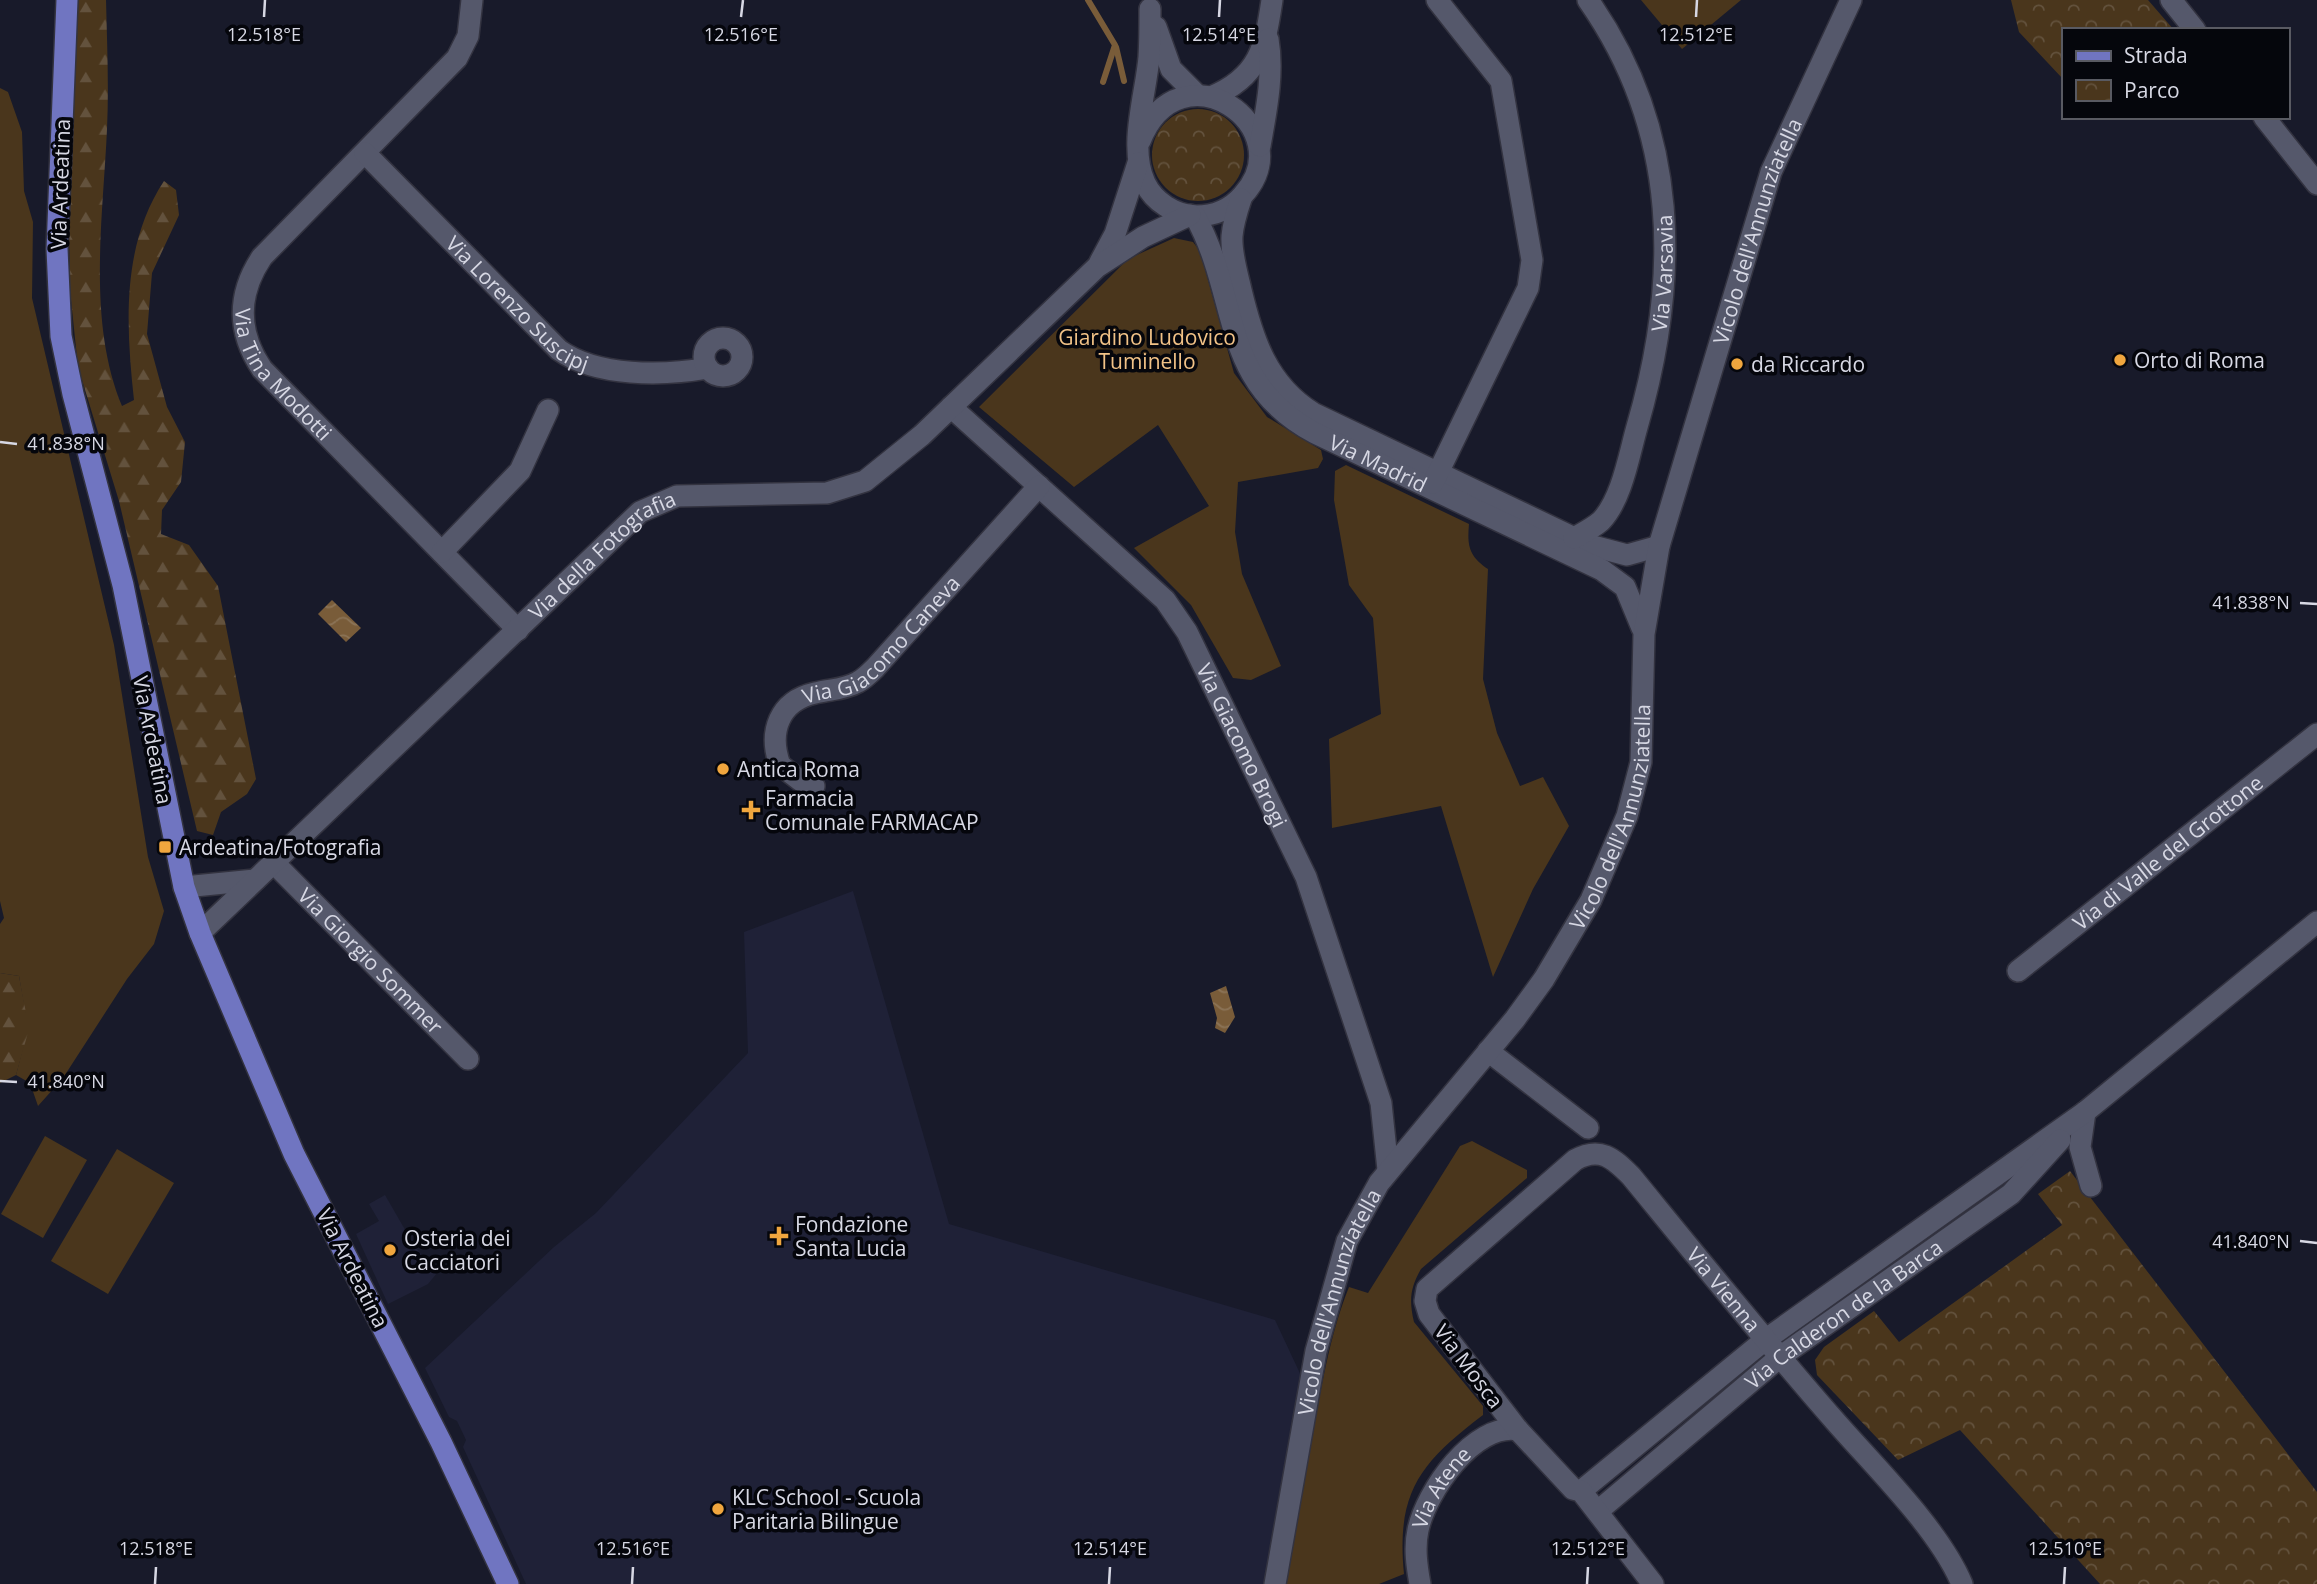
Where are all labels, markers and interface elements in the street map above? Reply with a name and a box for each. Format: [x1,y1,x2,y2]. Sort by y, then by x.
text: 12.518°E [227,22,301,46]
text: 12.516°E [704,22,778,46]
text: 12.514°E [1182,22,1256,46]
text: 12.512°E [1659,22,1733,46]
legend [2062,28,2289,119]
text: Strada [2124,41,2188,69]
text: Parco [2124,76,2180,104]
street label: Vicolo dell'Annunziatella [1706,113,1808,347]
street label: Via Ardeatina [44,118,76,250]
street label: Via Varsavia [1644,214,1679,333]
street label: Via Lorenzo Suscipj [440,229,593,377]
street label: Via Tina Modotti [229,308,338,446]
park label: Giardino Ludovico Tuminello [1058,323,1236,375]
place label: Orto di Roma [2134,346,2265,374]
place label: da Riccardo [1751,350,1865,378]
marker: Orto di Roma [2112,352,2128,368]
marker: da Riccardo [1729,356,1745,372]
street label: Via Madrid [1325,428,1432,498]
text: 41.838°N [27,431,105,455]
street label: Via della Fotografia [522,484,680,625]
street label: Via Giacomo Caneva [799,569,966,710]
text: 41.838°N [2212,590,2290,614]
street label: Via Giacomo Brogi [1190,659,1294,832]
street label: Via Ardeatina [127,673,179,807]
street label: Vicolo dell'Annunziatella [1563,704,1656,935]
place label: Antica Roma [737,755,860,783]
marker: Antica Roma [715,761,731,777]
street label: Via di Valle del Grottone [2067,768,2268,936]
place label: Farmacia Comunale FARMACAP [765,784,979,836]
marker: Farmacia Comunale FARMACAP [743,802,759,818]
place label: Ardeatina/Fotografia [179,833,381,861]
marker: Ardeatina/Fotografia [157,839,173,855]
street label: Via Giorgio Sommer [292,881,450,1040]
text: 41.840°N [27,1069,105,1093]
street label: Vicolo dell'Annunziatella [1291,1184,1387,1418]
street label: Via Ardeatina [311,1204,395,1332]
place label: Fondazione Santa Lucia [795,1210,908,1262]
place label: Osteria dei Cacciatori [404,1224,511,1276]
marker: Fondazione Santa Lucia [769,1226,789,1246]
text: 41.840°N [2212,1229,2290,1253]
street label: Via Calderon de la Barca [1739,1233,1948,1395]
street label: Via Vienna [1681,1241,1767,1338]
marker: Osteria dei Cacciatori [382,1242,398,1258]
street label: Via Mosca [1428,1318,1510,1414]
street label: Via Atene [1405,1440,1477,1532]
place label: KLC School - Scuola Paritaria Bilingue [732,1483,921,1535]
marker: KLC School - Scuola Paritaria Bilingue [710,1501,726,1517]
text: 12.518°E [119,1536,193,1560]
text: 12.516°E [596,1536,670,1560]
text: 12.514°E [1073,1536,1147,1560]
text: 12.512°E [1551,1536,1625,1560]
text: 12.510°E [2028,1536,2102,1560]

